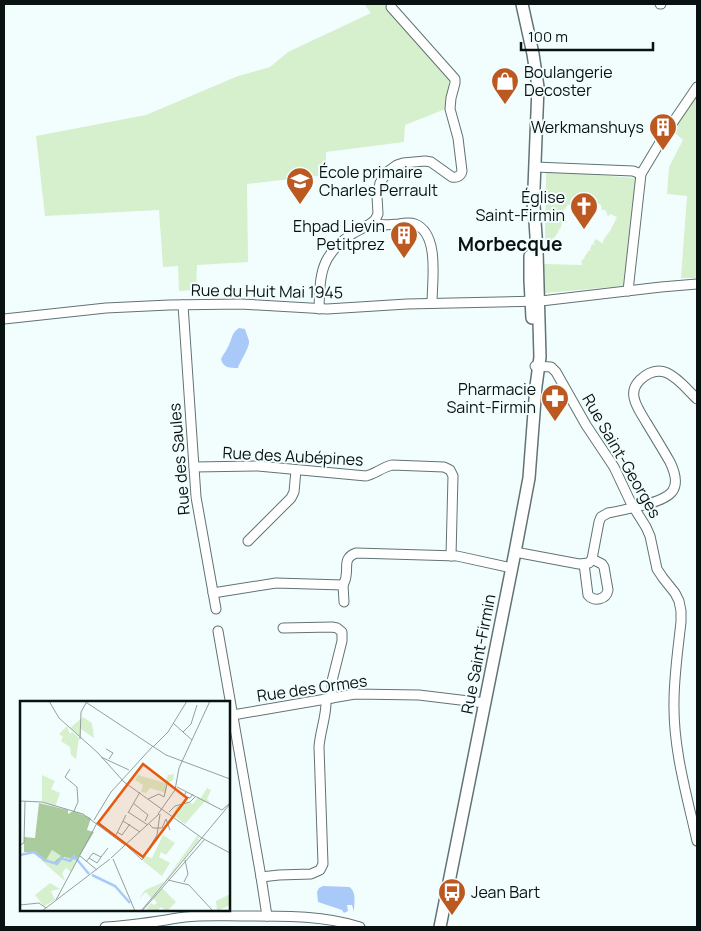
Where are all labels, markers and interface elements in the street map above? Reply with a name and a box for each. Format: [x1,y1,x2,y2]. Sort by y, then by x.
scale bar [521,20,654,52]
text: 100 m [528,26,568,47]
place label: Boulangerie Decoster [524,61,613,101]
shop icon: Boulangerie Decoster [490,66,520,105]
building icon: Werkmanshuys [648,112,678,151]
place label: Werkmanshuys [531,116,644,138]
place label: École primaire Charles Perrault [319,161,438,201]
school or university icon: École primaire Charles Perrault [285,166,315,205]
place label: Église Saint-Firmin [476,186,565,226]
church icon: Église Saint-Firmin [569,191,599,230]
place label: Ehpad Lievin Petitprez [293,215,385,255]
building icon: Ehpad Lievin Petitprez [389,220,419,259]
district label: Morbecque [458,231,562,257]
street label: Rue du Huit Mai 1945 [191,279,343,303]
place label: Pharmacie Saint-Firmin [447,378,536,418]
pharmacy icon: Pharmacie Saint-Firmin [540,383,570,422]
street label: Rue Saint-Georges [577,390,667,522]
street label: Rue des Saules [163,402,195,516]
street label: Rue des Aubépines [222,441,364,471]
street label: Rue Saint-Firmin [456,592,500,716]
street label: Rue des Ormes [255,669,369,707]
inset map [20,701,230,911]
bus stop icon: Jean Bart [437,877,467,916]
place label: Jean Bart [471,881,540,903]

